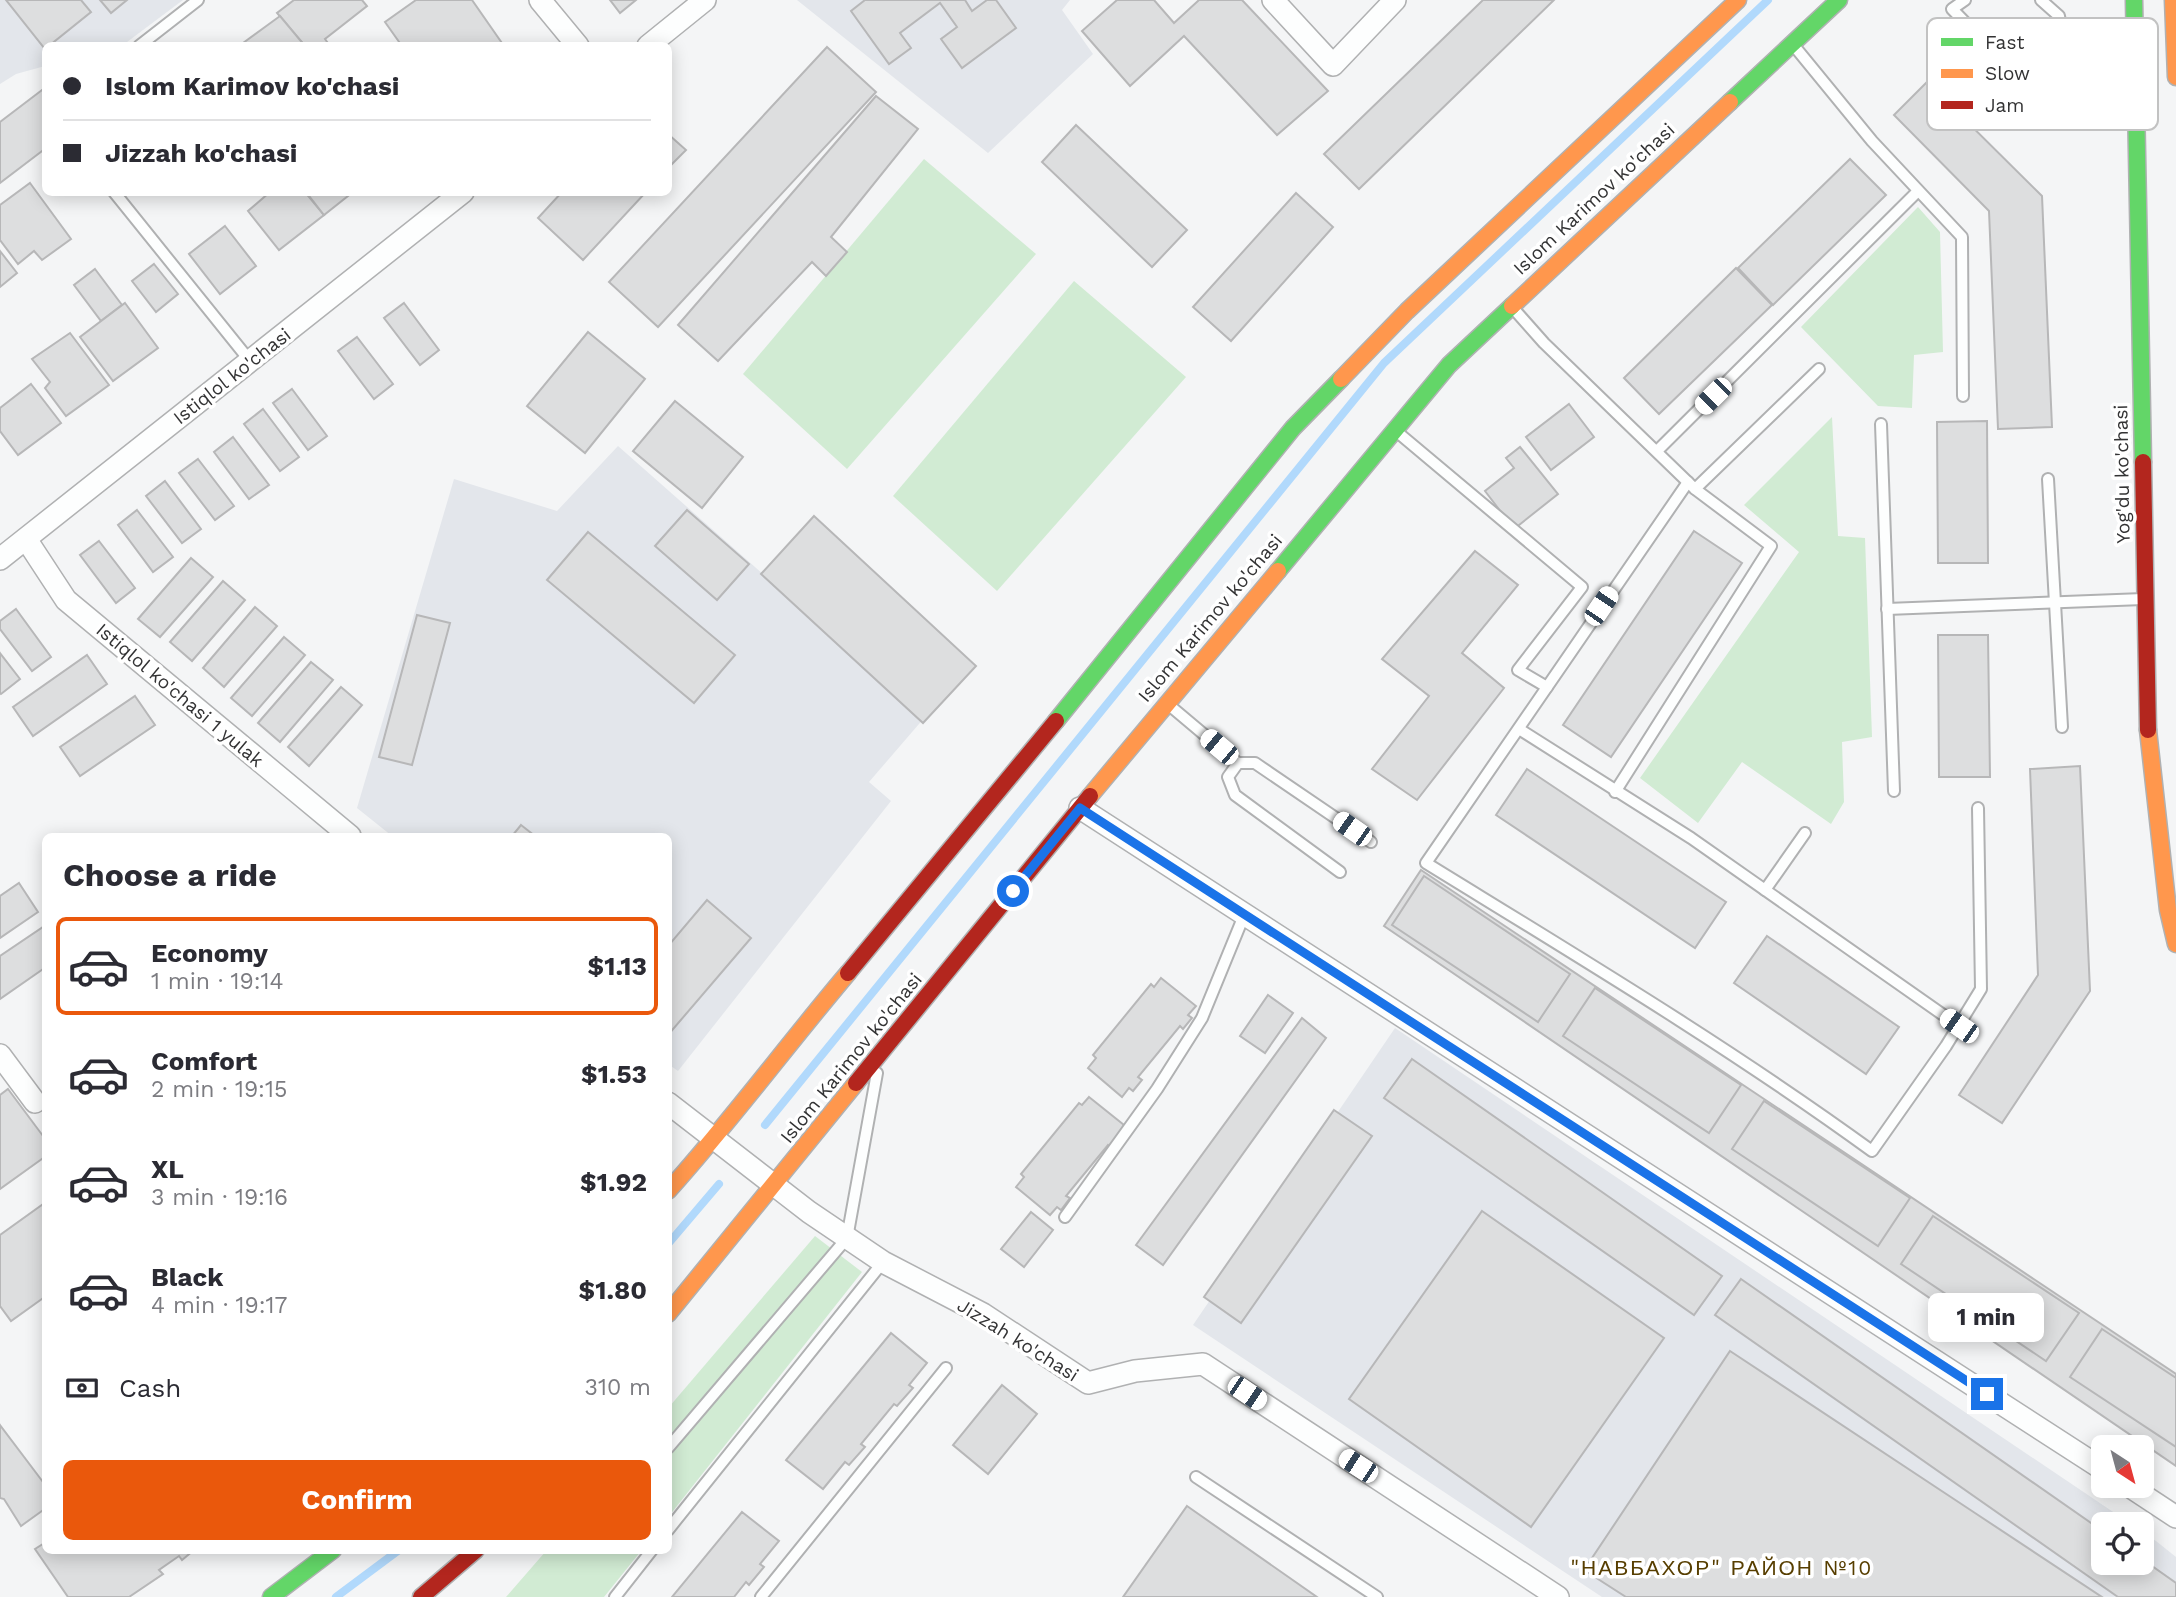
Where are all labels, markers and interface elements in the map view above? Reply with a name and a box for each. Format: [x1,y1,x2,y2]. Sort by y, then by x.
legend [1927,18,2158,130]
text: Fast [1985,31,2024,54]
text: Slow [1985,62,2030,85]
text: Islom Karimov ko'chasi [105,71,399,101]
text: Jam [1985,94,2024,117]
street label: Islom Karimov ko'chasi [1509,118,1679,280]
text: Jizzah ko'chasi [105,138,297,168]
street label: Istiqlol ko'chasi [169,323,295,429]
car [1691,374,1736,418]
street label: Yog'du ko'chasi [2109,404,2135,544]
street label: Islom Karimov ko'chasi [1133,529,1287,707]
car [1581,583,1622,629]
street label: Istiqlol ko'chasi 1 yulak [92,618,269,772]
car [1197,725,1242,769]
car [1329,808,1376,850]
text: Choose a ride [63,856,277,894]
route start [997,875,1029,907]
icon: car [67,935,130,998]
text: Economy [151,938,268,968]
text: $1.13 [588,951,647,981]
text: 1 min · 19:14 [151,968,284,995]
street label: Islom Karimov ko'chasi [775,968,927,1148]
car [1936,1005,1983,1047]
icon: car [67,1043,130,1106]
text: Comfort [151,1046,257,1076]
text: $1.53 [581,1059,647,1089]
text: 2 min · 19:15 [151,1076,287,1103]
icon: car [67,1151,130,1214]
text: XL [151,1154,184,1184]
text: $1.92 [580,1167,647,1197]
text: 3 min · 19:16 [151,1184,288,1211]
icon: car [67,1259,130,1322]
text: Black [151,1262,223,1292]
text: $1.80 [579,1275,647,1305]
text: 4 min · 19:17 [151,1292,287,1319]
callout: 1 min [1929,1292,2045,1342]
street label: Jizzah ko'chasi [953,1293,1083,1387]
text: 1 min [1956,1304,2016,1331]
icon: cash [63,1369,101,1407]
text: Cash [119,1373,181,1403]
car [1224,1373,1271,1413]
text: 310 m [585,1374,651,1401]
route end [1971,1378,2003,1410]
north arrow [2091,1435,2154,1498]
map controls [2091,1435,2154,1575]
car [1335,1446,1382,1486]
button: Confirm [63,1460,651,1540]
button: locate [2091,1512,2154,1575]
district label: "НАВБАХОР" РАЙОН №10 [1571,1555,1873,1580]

